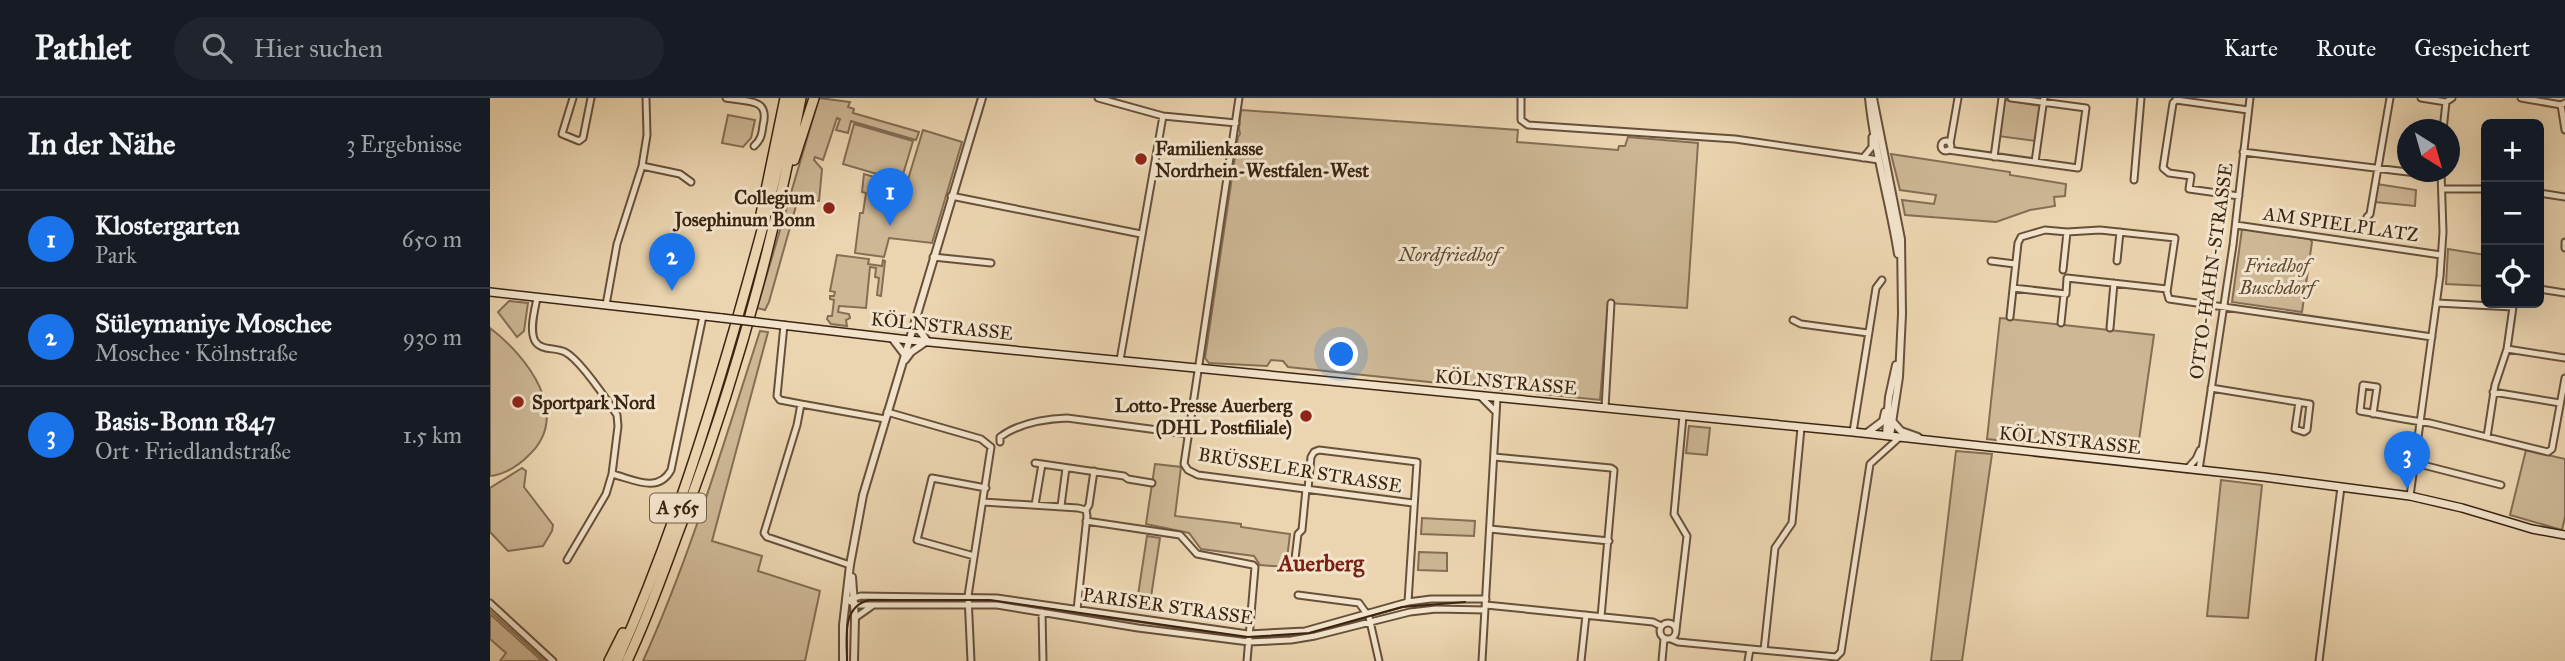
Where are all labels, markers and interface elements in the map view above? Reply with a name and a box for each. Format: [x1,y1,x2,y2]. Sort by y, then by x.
search box [174,17,664,80]
text: Pathlet [35,28,132,68]
icon: search [198,29,236,67]
text: Hier suchen [254,32,383,64]
text: Karte [2223,33,2278,63]
text: Route [2316,33,2376,63]
text: Gespeichert [2414,33,2530,63]
north arrow [2397,119,2460,182]
map controls [2481,119,2544,308]
button: + [2481,119,2544,182]
text: In der Nähe [28,126,176,162]
text: 3 Ergebnisse [346,130,462,158]
place label: Familienkasse Nordrhein-Westfalen-West [1155,137,1369,182]
marker: Familienkasse Nordrhein-Westfalen-West [1133,151,1149,167]
street label: OTTO-HAHN-STRASSE [2184,161,2238,381]
pin: 1 [867,168,913,226]
button: − [2481,182,2544,245]
place label: Collegium Josephinum Bonn [672,186,816,232]
marker: Collegium Josephinum Bonn [821,200,837,216]
street label: AM SPIELPLATZ [2261,202,2420,246]
text: Klostergarten [95,209,240,241]
text: 1 [46,225,56,253]
text: 650 m [402,225,462,253]
pin: 2 [649,233,695,291]
text: Park [95,241,137,269]
park label: Nordfriedhof [1398,243,1504,266]
button: locate [2481,245,2544,308]
park label: Friedhof Buschdorf [2238,254,2320,299]
text: Süleymaniye Moschee [95,307,332,339]
street label: KÖLNSTRASSE [870,307,1015,345]
text: 2 [45,323,57,351]
text: 930 m [403,323,462,351]
your location [1324,337,1358,371]
text: Moschee · Kölnstraße [95,339,298,367]
street label: KÖLNSTRASSE [1434,364,1578,400]
place label: Sportpark Nord [532,391,656,415]
marker: Sportpark Nord [510,394,526,410]
place label: Lotto-Presse Auerberg (DHL Postfiliale) [1115,394,1293,440]
text: Basis-Bonn 1847 [95,405,276,437]
marker: Lotto-Presse Auerberg (DHL Postfiliale) [1298,408,1314,424]
text: 3 [46,421,56,449]
text: 1.5 km [403,421,462,449]
street label: KÖLNSTRASSE [1998,421,2143,459]
pin: 3 [2384,431,2430,489]
text: Ort · Friedlandstraße [95,437,291,465]
street label: BRÜSSELER STRASSE [1196,443,1404,498]
road number: A 565 [650,494,706,522]
district label: Auerberg [1276,549,1365,578]
street label: PARISER STRASSE [1081,583,1255,629]

